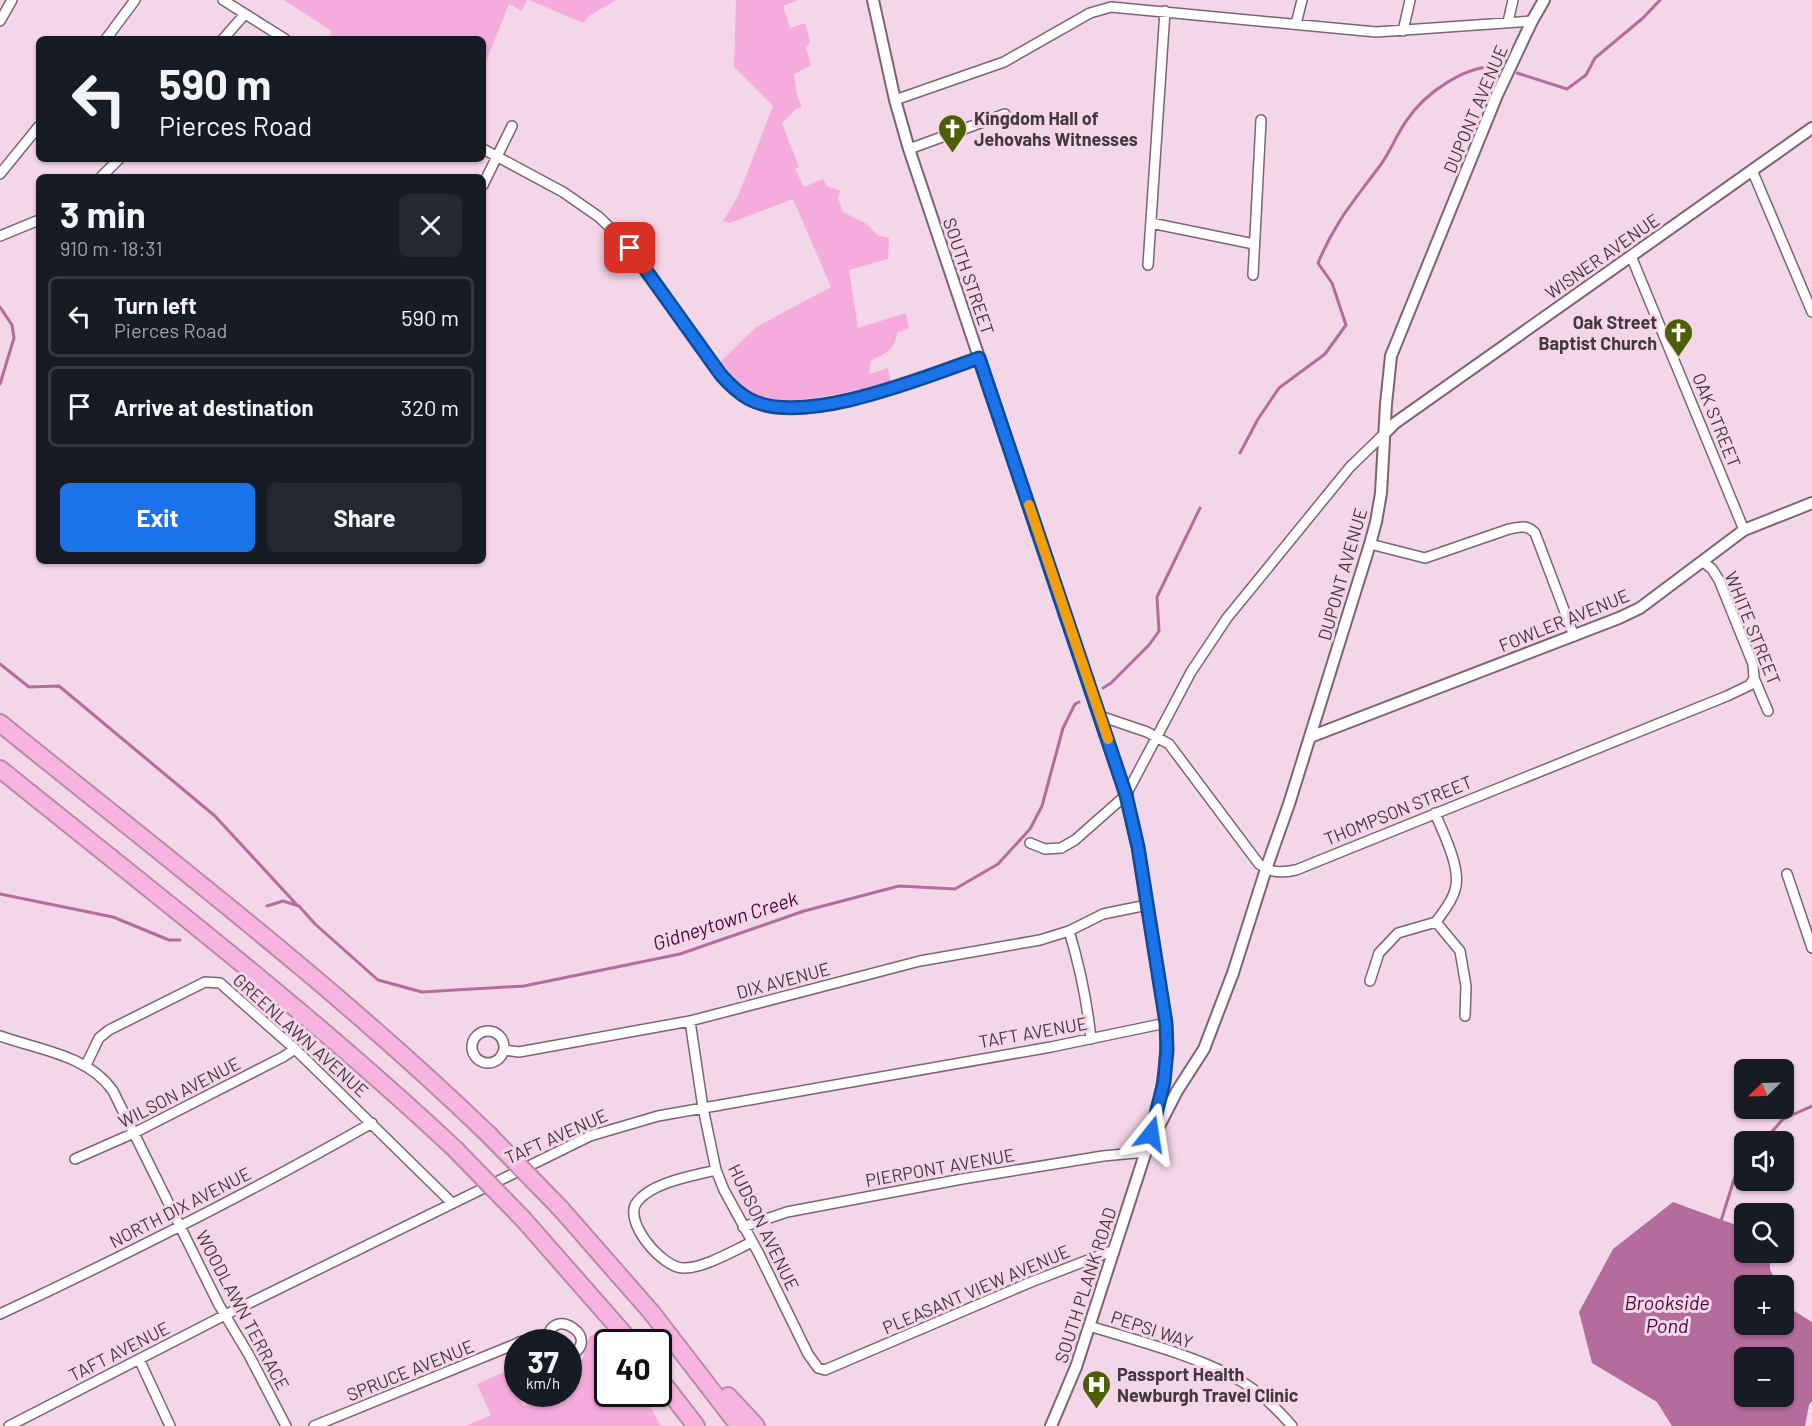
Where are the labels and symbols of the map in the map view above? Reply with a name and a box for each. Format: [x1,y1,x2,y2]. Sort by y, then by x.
street label: DUPONT AVENUE [1438,42,1512,176]
place label: Kingdom Hall of Jehovahs Witnesses [974,107,1138,150]
church icon: Kingdom Hall of Jehovahs Witnesses [937,112,969,154]
street label: WISNER AVENUE [1541,208,1663,304]
street label: SOUTH STREET [939,215,999,337]
pin [604,222,655,273]
place label: Oak Street Baptist Church [1539,311,1657,354]
church icon: Oak Street Baptist Church [1662,316,1694,358]
street label: OAK STREET [1688,369,1746,471]
street label: DUPONT AVENUE [1313,505,1371,643]
street label: WHITE STREET [1720,568,1786,688]
street label: FOWLER AVENUE [1496,584,1632,656]
street label: THOMPSON STREET [1321,770,1475,850]
water label: Gidneytown Creek [649,885,801,955]
street label: DIX AVENUE [734,957,832,1003]
street label: GREENLAWN AVENUE [229,968,373,1102]
street label: TAFT AVENUE [977,1012,1089,1052]
street label: WILSON AVENUE [114,1052,244,1132]
north arrow [1734,1059,1794,1119]
position arrow [1119,1102,1183,1166]
street label: TAFT AVENUE [501,1104,611,1168]
street label: PIERPONT AVENUE [864,1143,1016,1191]
street label: HUDSON AVENUE [724,1160,804,1294]
street label: NORTH DIX AVENUE [106,1162,254,1252]
street label: SOUTH PLANK ROAD [1049,1204,1121,1366]
street label: WOODLAWN TERRACE [192,1226,294,1394]
street label: PLEASANT VIEW AVENUE [879,1240,1073,1338]
water label: Brookside Pond [1624,1290,1710,1337]
street label: PEPSI WAY [1108,1305,1196,1353]
street label: TAFT AVENUE [65,1316,173,1386]
speed limit sign: 40 [594,1329,672,1407]
street label: SPRUCE AVENUE [343,1335,477,1405]
place label: Passport Health Newburgh Travel Clinic [1117,1363,1299,1406]
hospital icon: Passport Health Newburgh Travel Clinic [1080,1368,1112,1410]

